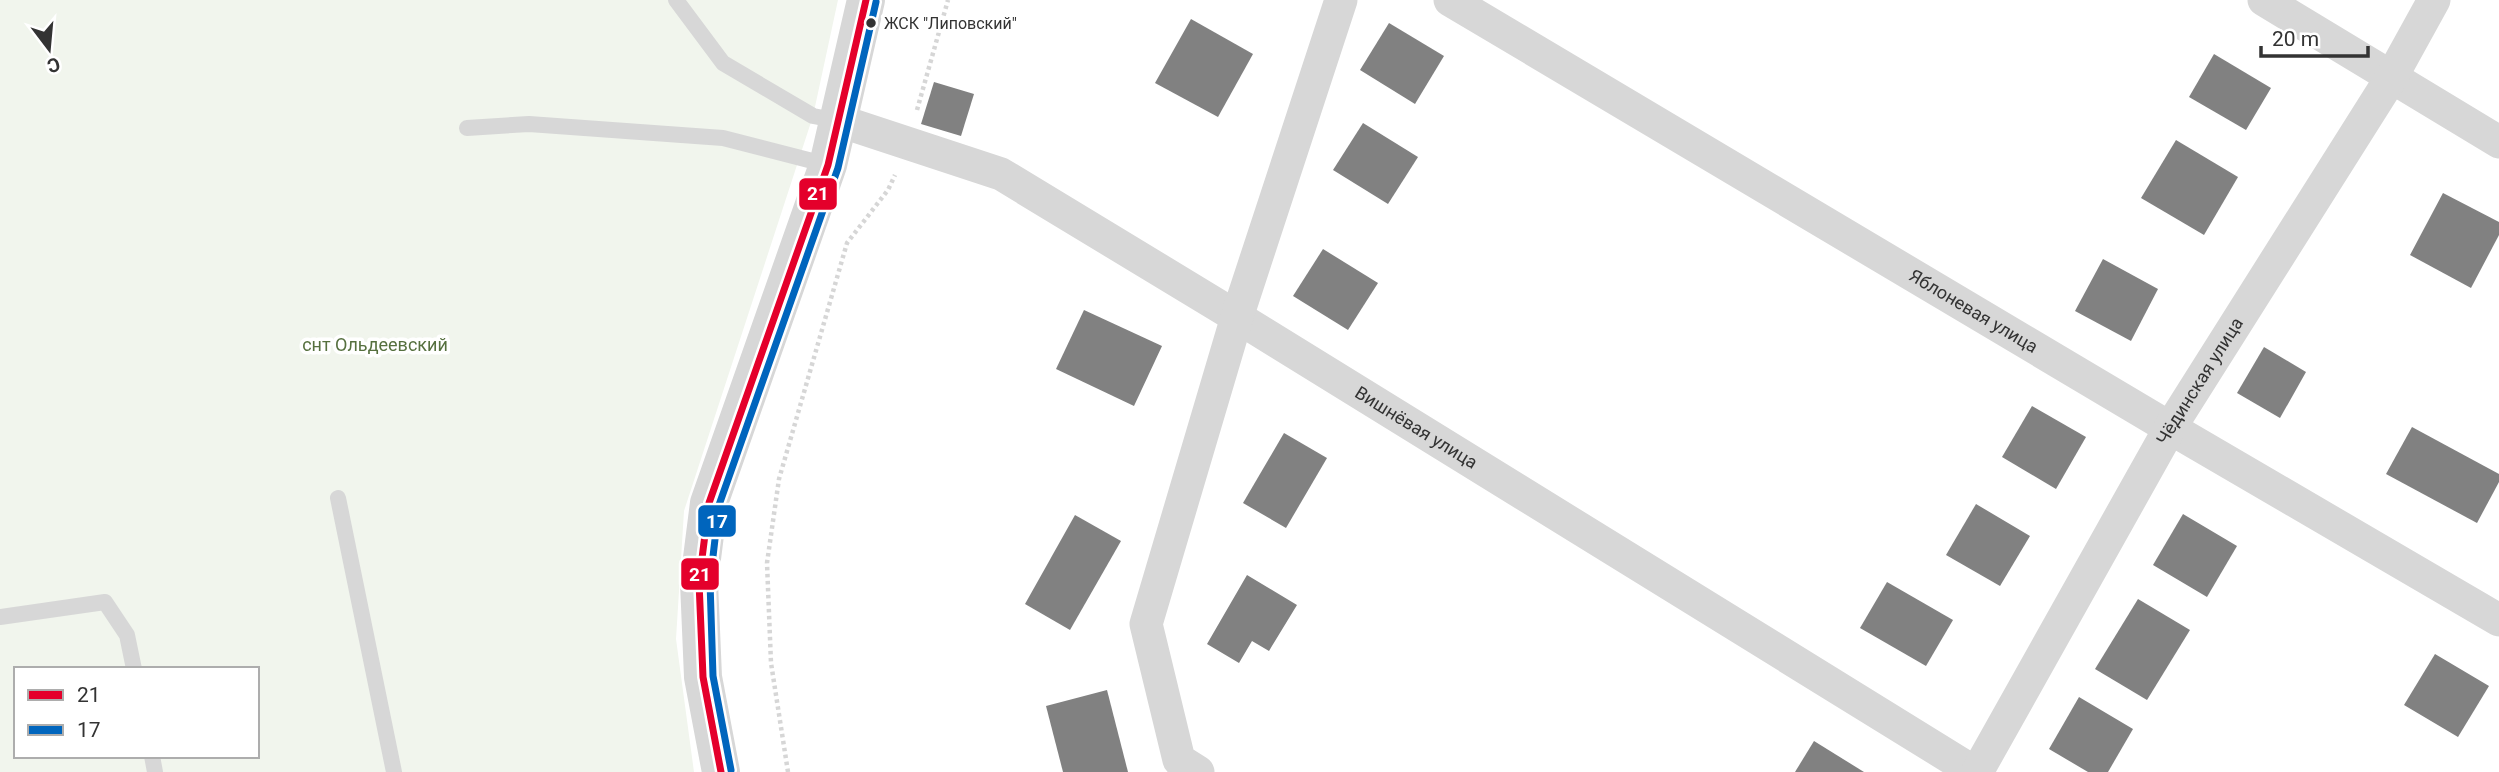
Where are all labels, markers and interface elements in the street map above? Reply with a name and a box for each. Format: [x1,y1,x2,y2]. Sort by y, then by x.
north arrow [14,14,84,84]
place label: ЖСК "Липовский" [884,14,1017,33]
scale bar [2261,14,2368,58]
marker: ЖСК "Липовский" [864,16,878,30]
text: 20 m [2272,27,2319,51]
text: С [44,52,63,78]
line badge: 21 [798,177,838,211]
text: 21 [807,182,829,205]
street label: Яблоневая улица [1906,264,2042,357]
street label: Чёдинская улица [2152,313,2247,448]
park label: снт Ольдеевский [302,334,448,355]
street label: Вишнёвая улица [1351,381,1482,473]
line badge: 17 [697,504,737,538]
text: 17 [706,510,728,533]
line badge: 21 [680,557,720,591]
text: 21 [689,563,711,586]
legend [14,667,259,758]
text: 21 [77,683,101,707]
text: 17 [77,718,101,742]

